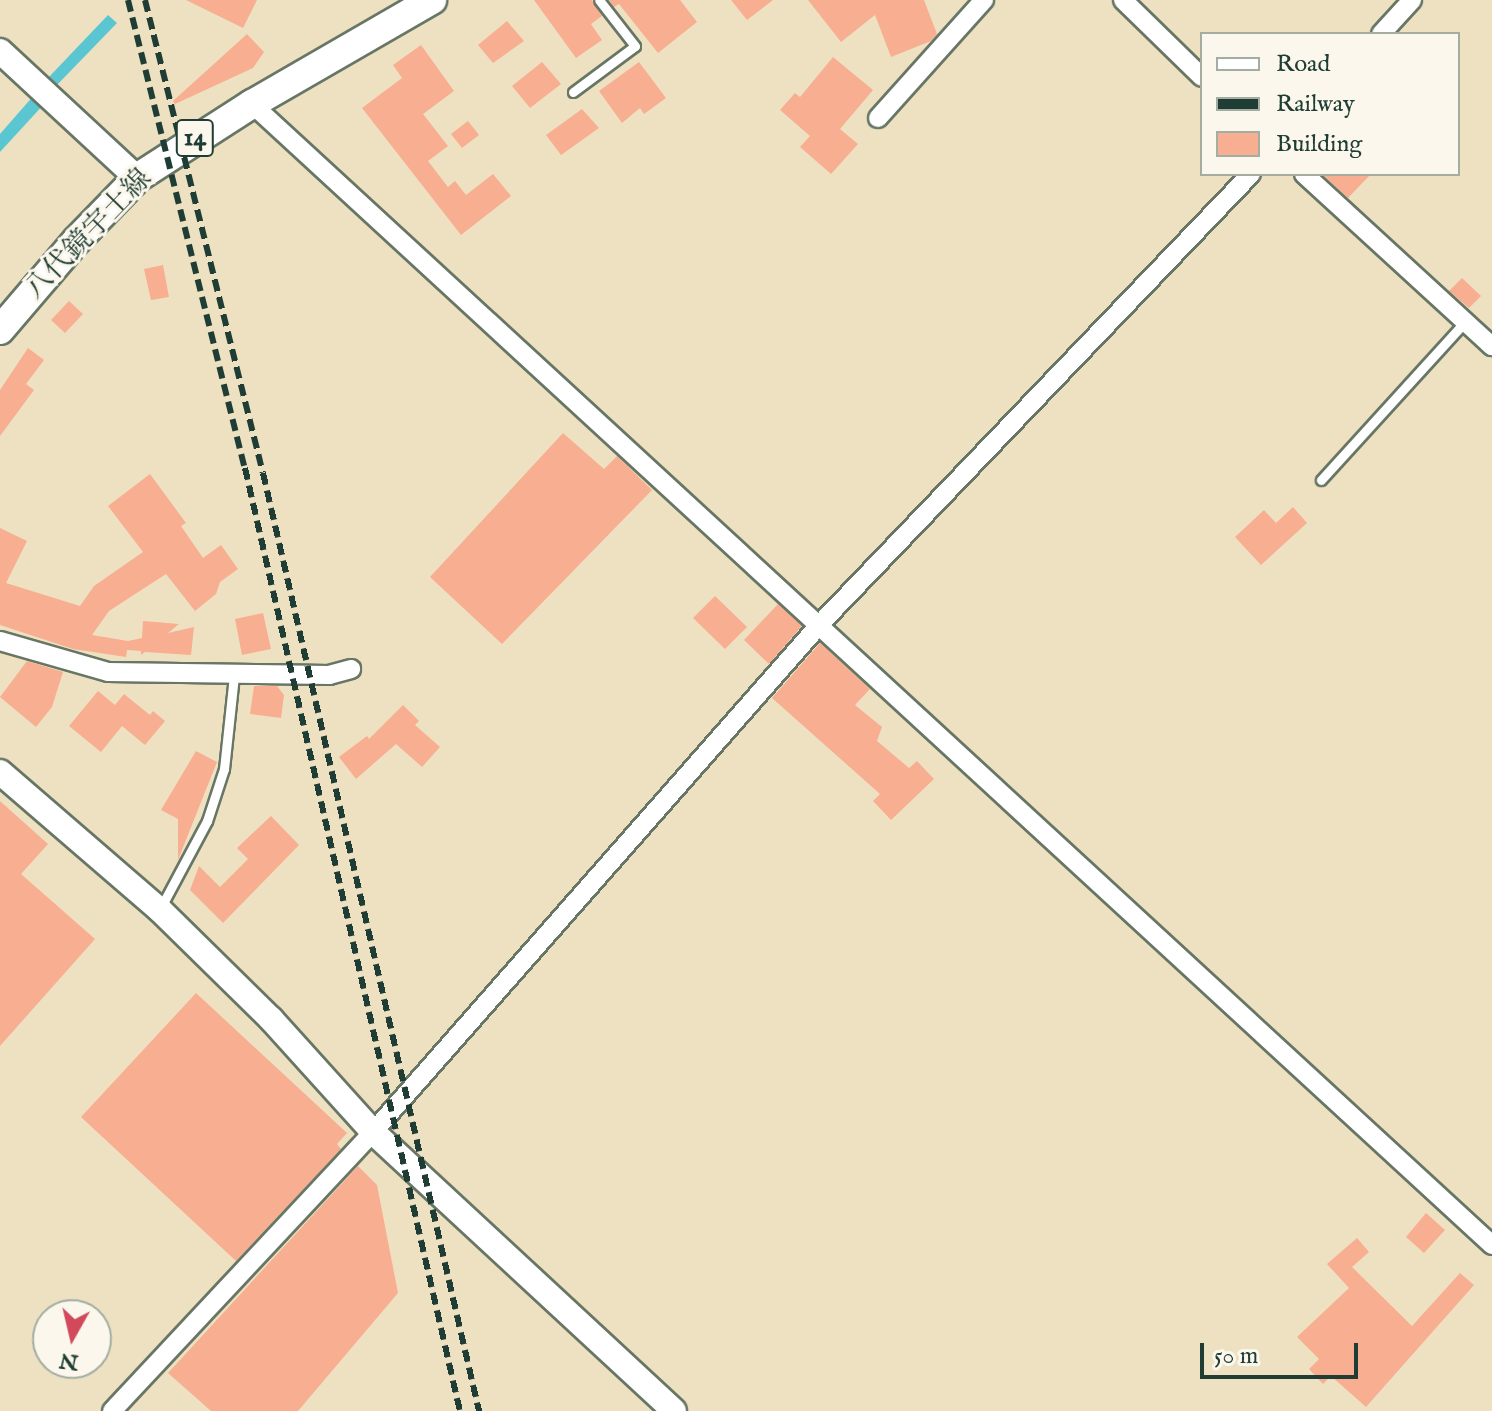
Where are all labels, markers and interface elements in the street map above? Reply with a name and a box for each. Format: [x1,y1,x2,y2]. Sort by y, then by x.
legend [1200,32,1460,176]
text: Road [1276,49,1330,80]
text: Railway [1276,89,1355,120]
road number: 14 [175,116,215,160]
text: Building [1276,129,1362,160]
street label: 八代鏡宇土線 [19,163,159,307]
north arrow [32,1299,112,1379]
scale bar [1204,1327,1362,1377]
text: 50 m [1214,1341,1258,1372]
text: N [58,1346,80,1376]

